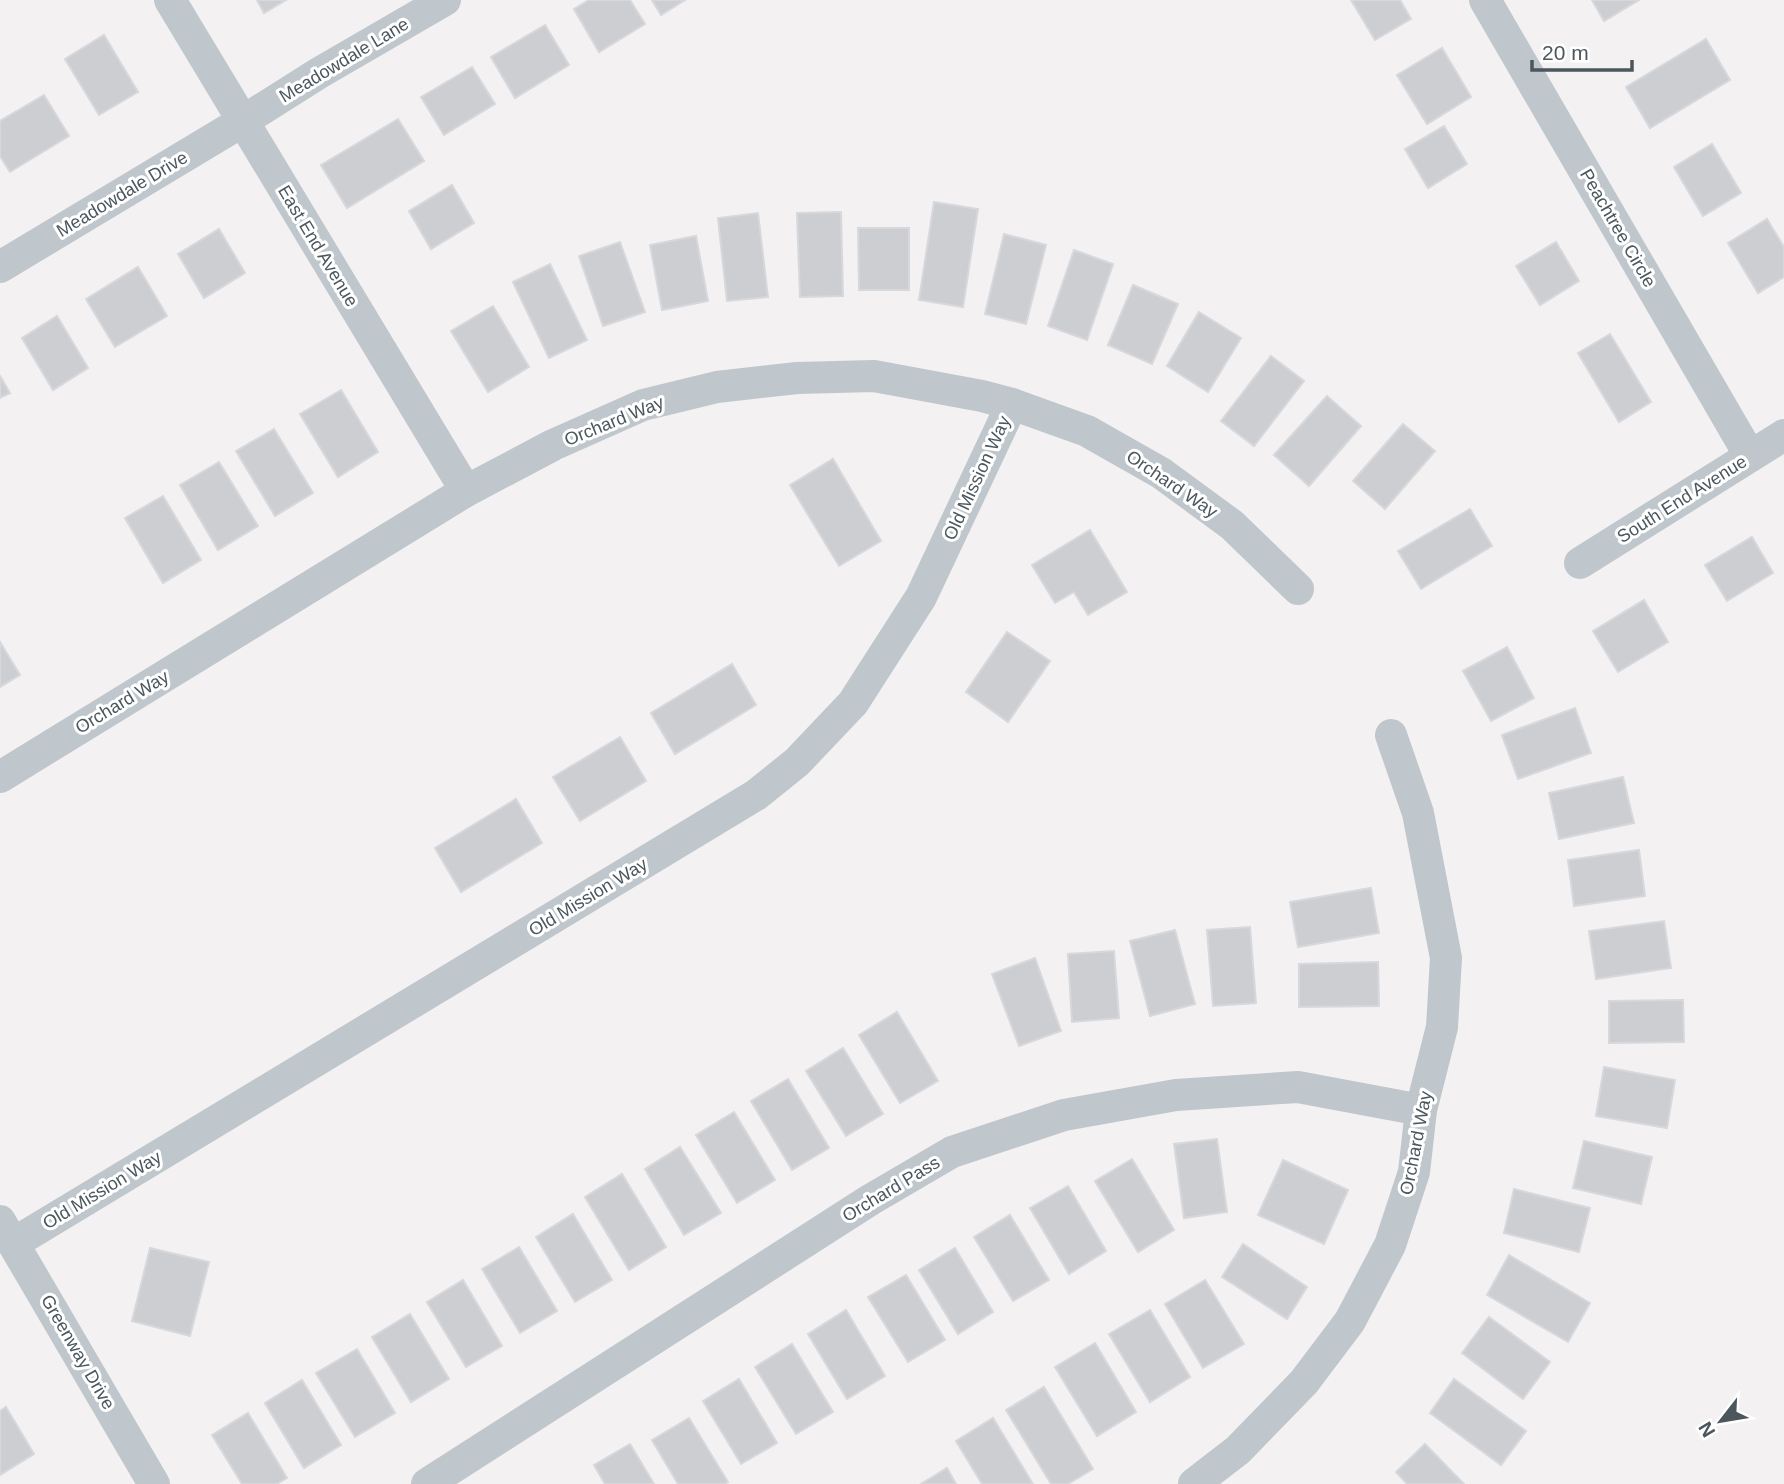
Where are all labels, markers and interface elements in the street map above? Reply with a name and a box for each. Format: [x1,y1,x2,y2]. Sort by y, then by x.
street label: Meadowdale Lane [276,14,412,106]
scale bar [1532,28,1632,72]
text: 20 m [1542,41,1589,64]
street label: Meadowdale Drive [53,147,191,241]
street label: Peachtree Circle [1576,165,1660,291]
street label: East End Avenue [274,182,362,310]
street label: Orchard Way [561,392,667,450]
street label: Old Mission Way [940,413,1014,543]
street label: Orchard Way [1123,446,1221,522]
street label: South End Avenue [1614,451,1750,547]
street label: Orchard Way [72,666,172,738]
street label: Old Mission Way [525,854,651,940]
street label: Orchard Way [1396,1089,1436,1197]
street label: Old Mission Way [39,1147,165,1233]
street label: Orchard Pass [839,1152,943,1226]
street label: Greenway Drive [37,1291,119,1413]
north arrow [1686,1386,1756,1456]
text: N [1694,1418,1719,1441]

